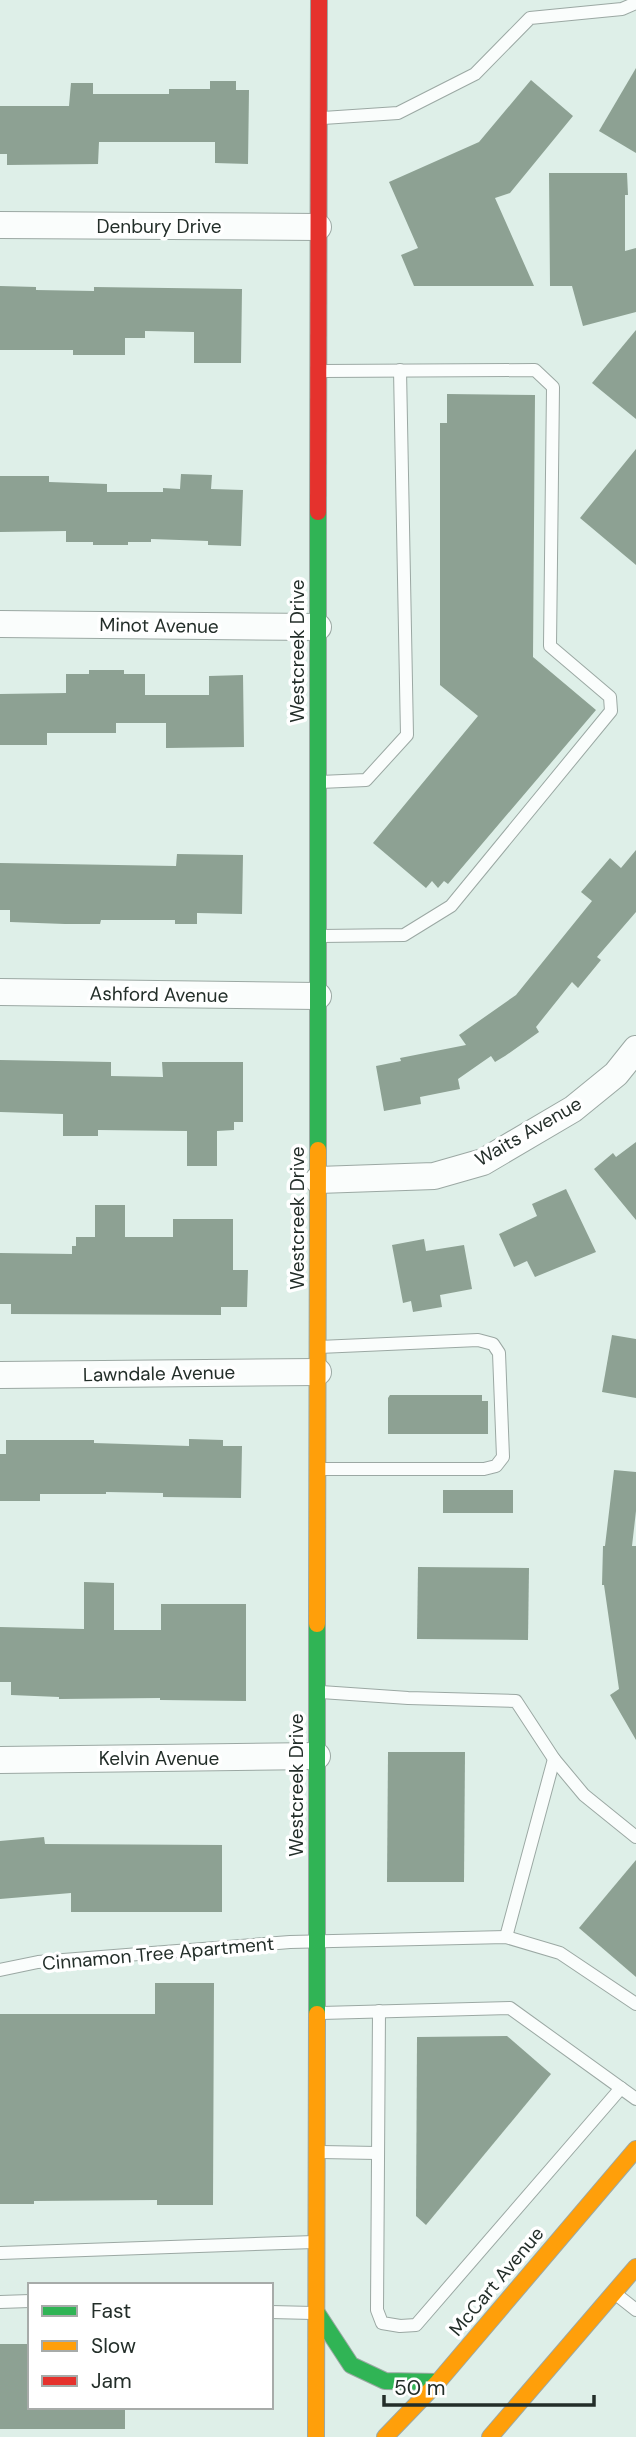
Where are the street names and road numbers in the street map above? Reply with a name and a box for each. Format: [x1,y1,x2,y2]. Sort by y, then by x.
street label: Denbury Drive [96,214,222,239]
street label: Westcreek Drive [285,579,310,723]
street label: Minot Avenue [99,612,219,639]
street label: Ashford Avenue [89,981,229,1008]
street label: Waits Avenue [470,1091,586,1172]
street label: Westcreek Drive [285,1146,310,1290]
street label: Lawndale Avenue [83,1360,235,1387]
street label: Westcreek Drive [284,1713,309,1857]
street label: Kelvin Avenue [99,1746,219,1771]
street label: Cinnamon Tree Apartment [41,1931,275,1976]
street label: McCart Avenue [443,2222,549,2341]

